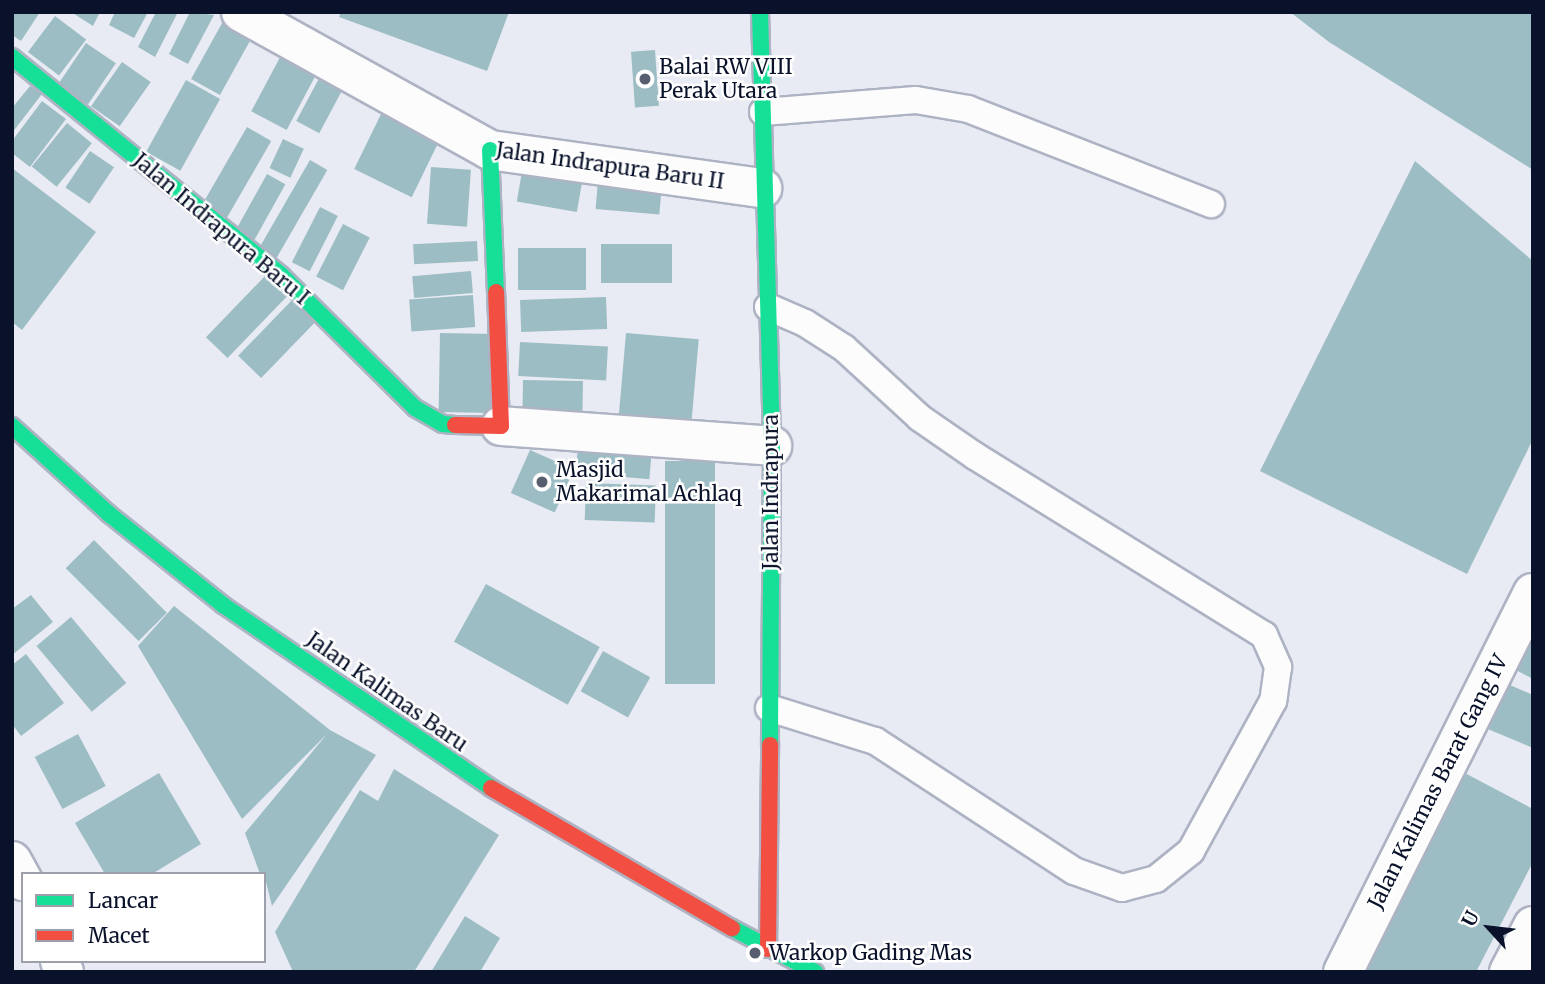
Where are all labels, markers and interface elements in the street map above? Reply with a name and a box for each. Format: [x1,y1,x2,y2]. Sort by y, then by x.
place label: Balai RW VIII Perak Utara [659,54,792,104]
marker: Balai RW VIII Perak Utara [637,71,653,87]
street label: Jalan Indrapura Baru II [494,137,726,195]
street label: Jalan Indrapura Baru I [128,148,314,310]
street label: Jalan Indrapura [758,414,784,570]
place label: Masjid Makarimal Achlaq [556,457,742,507]
marker: Masjid Makarimal Achlaq [534,474,550,490]
street label: Jalan Kalimas Baru [302,627,472,757]
street label: Jalan Kalimas Barat Gang IV [1363,651,1513,913]
legend [21,872,266,963]
text: Lancar [88,887,158,914]
north arrow [1454,893,1524,963]
text: U [1456,907,1484,930]
text: Macet [88,922,150,949]
place label: Warkop Gading Mas [769,940,972,966]
marker: Warkop Gading Mas [747,945,763,961]

